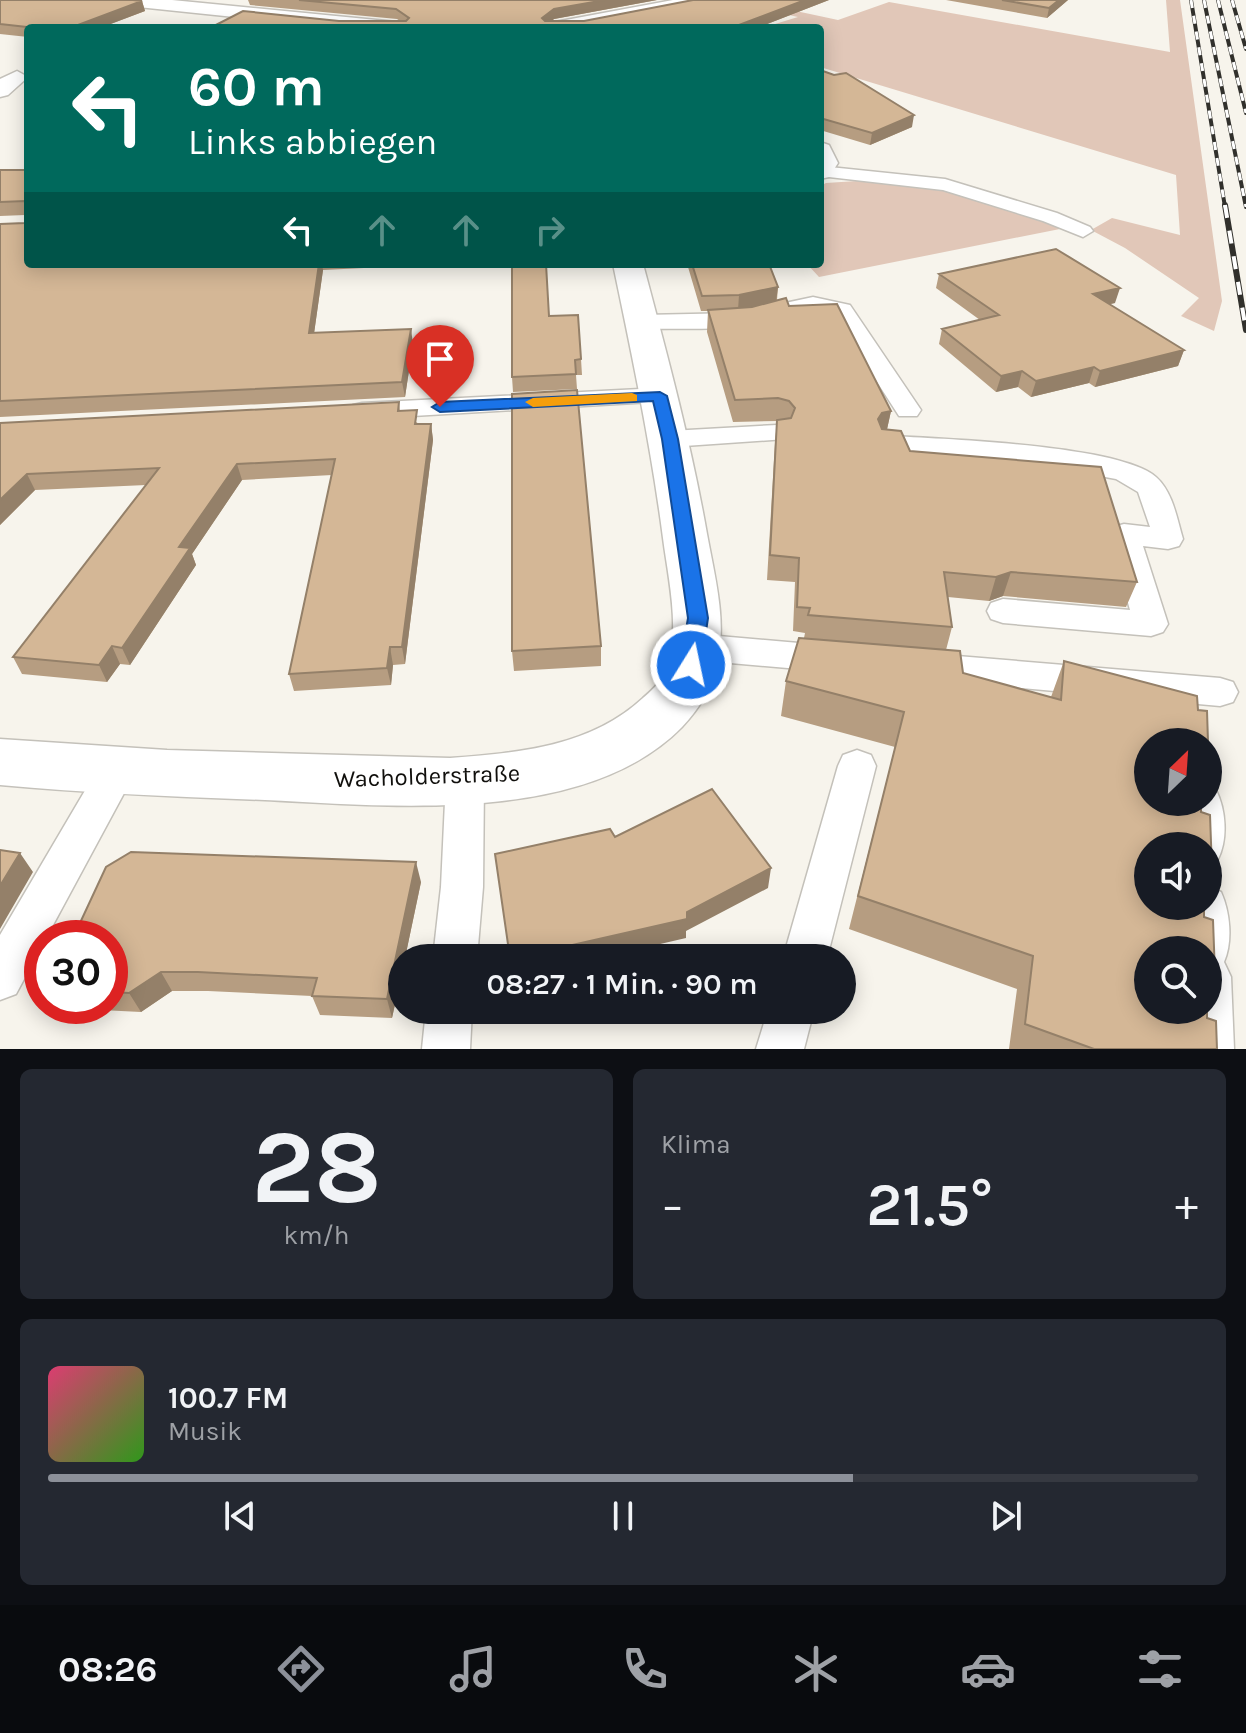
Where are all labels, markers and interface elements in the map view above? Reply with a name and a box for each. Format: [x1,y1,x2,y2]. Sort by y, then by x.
text: 60 m [188,54,325,119]
icon: left [56,56,160,160]
text: Links abbiegen [188,121,437,163]
icon: left [276,208,320,252]
icon: ahead [360,208,404,252]
icon: ahead [444,208,488,252]
icon: right [528,208,572,252]
pin [406,325,474,407]
icon: arrive [418,337,462,381]
position arrow [649,623,733,707]
north arrow [1134,728,1222,816]
map controls [1134,728,1222,1024]
street label: Wacholderstraße [333,759,521,793]
button: sound [1134,832,1222,920]
speed limit sign: 30 [24,920,128,1024]
button: search [1134,936,1222,1024]
text: 08:27 · 1 Min. · 90 m [486,966,758,1002]
text: 28 [251,1107,382,1228]
text: Klima [661,1129,730,1160]
text: 21.5° [866,1170,993,1240]
text: − [661,1180,684,1231]
text: + [1175,1180,1198,1231]
text: km/h [284,1220,349,1251]
text: 100.7 FM [168,1380,288,1416]
text: Musik [168,1416,242,1447]
icon: previous [218,1494,262,1538]
icon: pause [601,1494,645,1538]
icon: next [984,1494,1028,1538]
icon: directions [273,1641,329,1697]
icon: music [445,1641,501,1697]
icon: phone [617,1641,673,1697]
icon: climate [788,1641,844,1697]
icon: car [960,1641,1016,1697]
icon: filters [1132,1641,1188,1697]
text: 08:26 [58,1648,157,1690]

